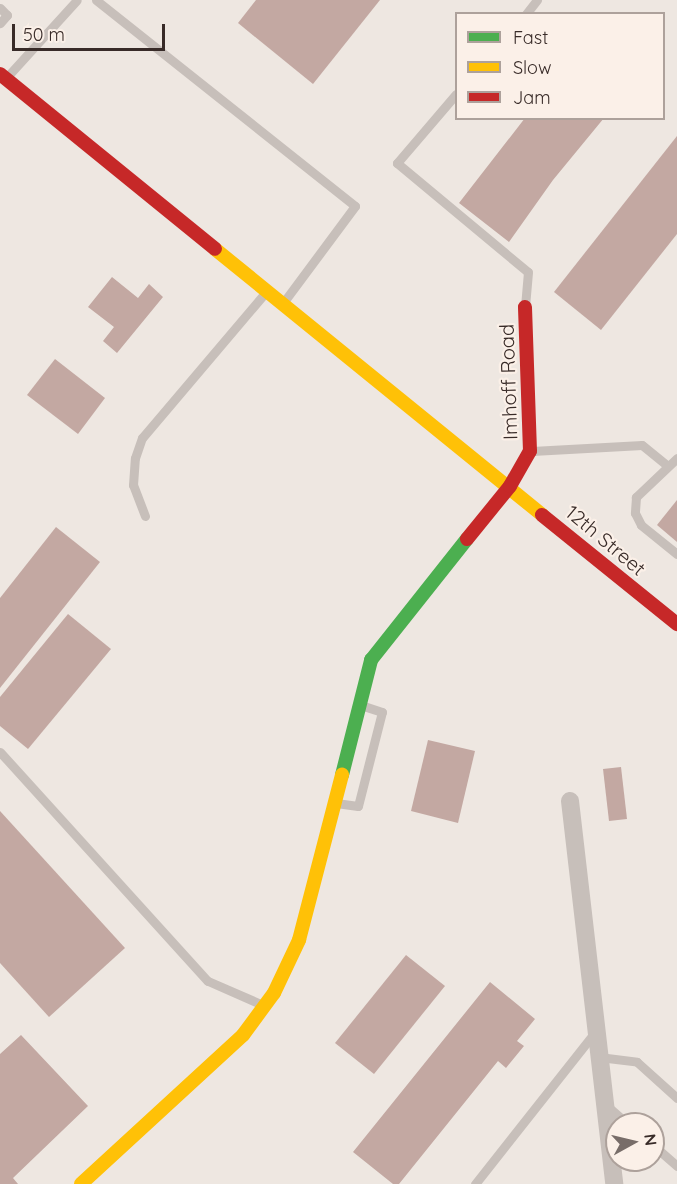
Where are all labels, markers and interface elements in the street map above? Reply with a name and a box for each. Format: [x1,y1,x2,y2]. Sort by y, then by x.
scale bar [15,12,168,50]
legend [455,12,665,120]
text: 50 m [23,23,65,46]
text: Fast [513,26,548,49]
text: Slow [513,56,551,79]
text: Jam [513,86,551,109]
street label: Imhoff Road [494,324,522,440]
street label: 12th Street [561,500,651,580]
north arrow [605,1112,665,1172]
text: N [640,1133,662,1147]

